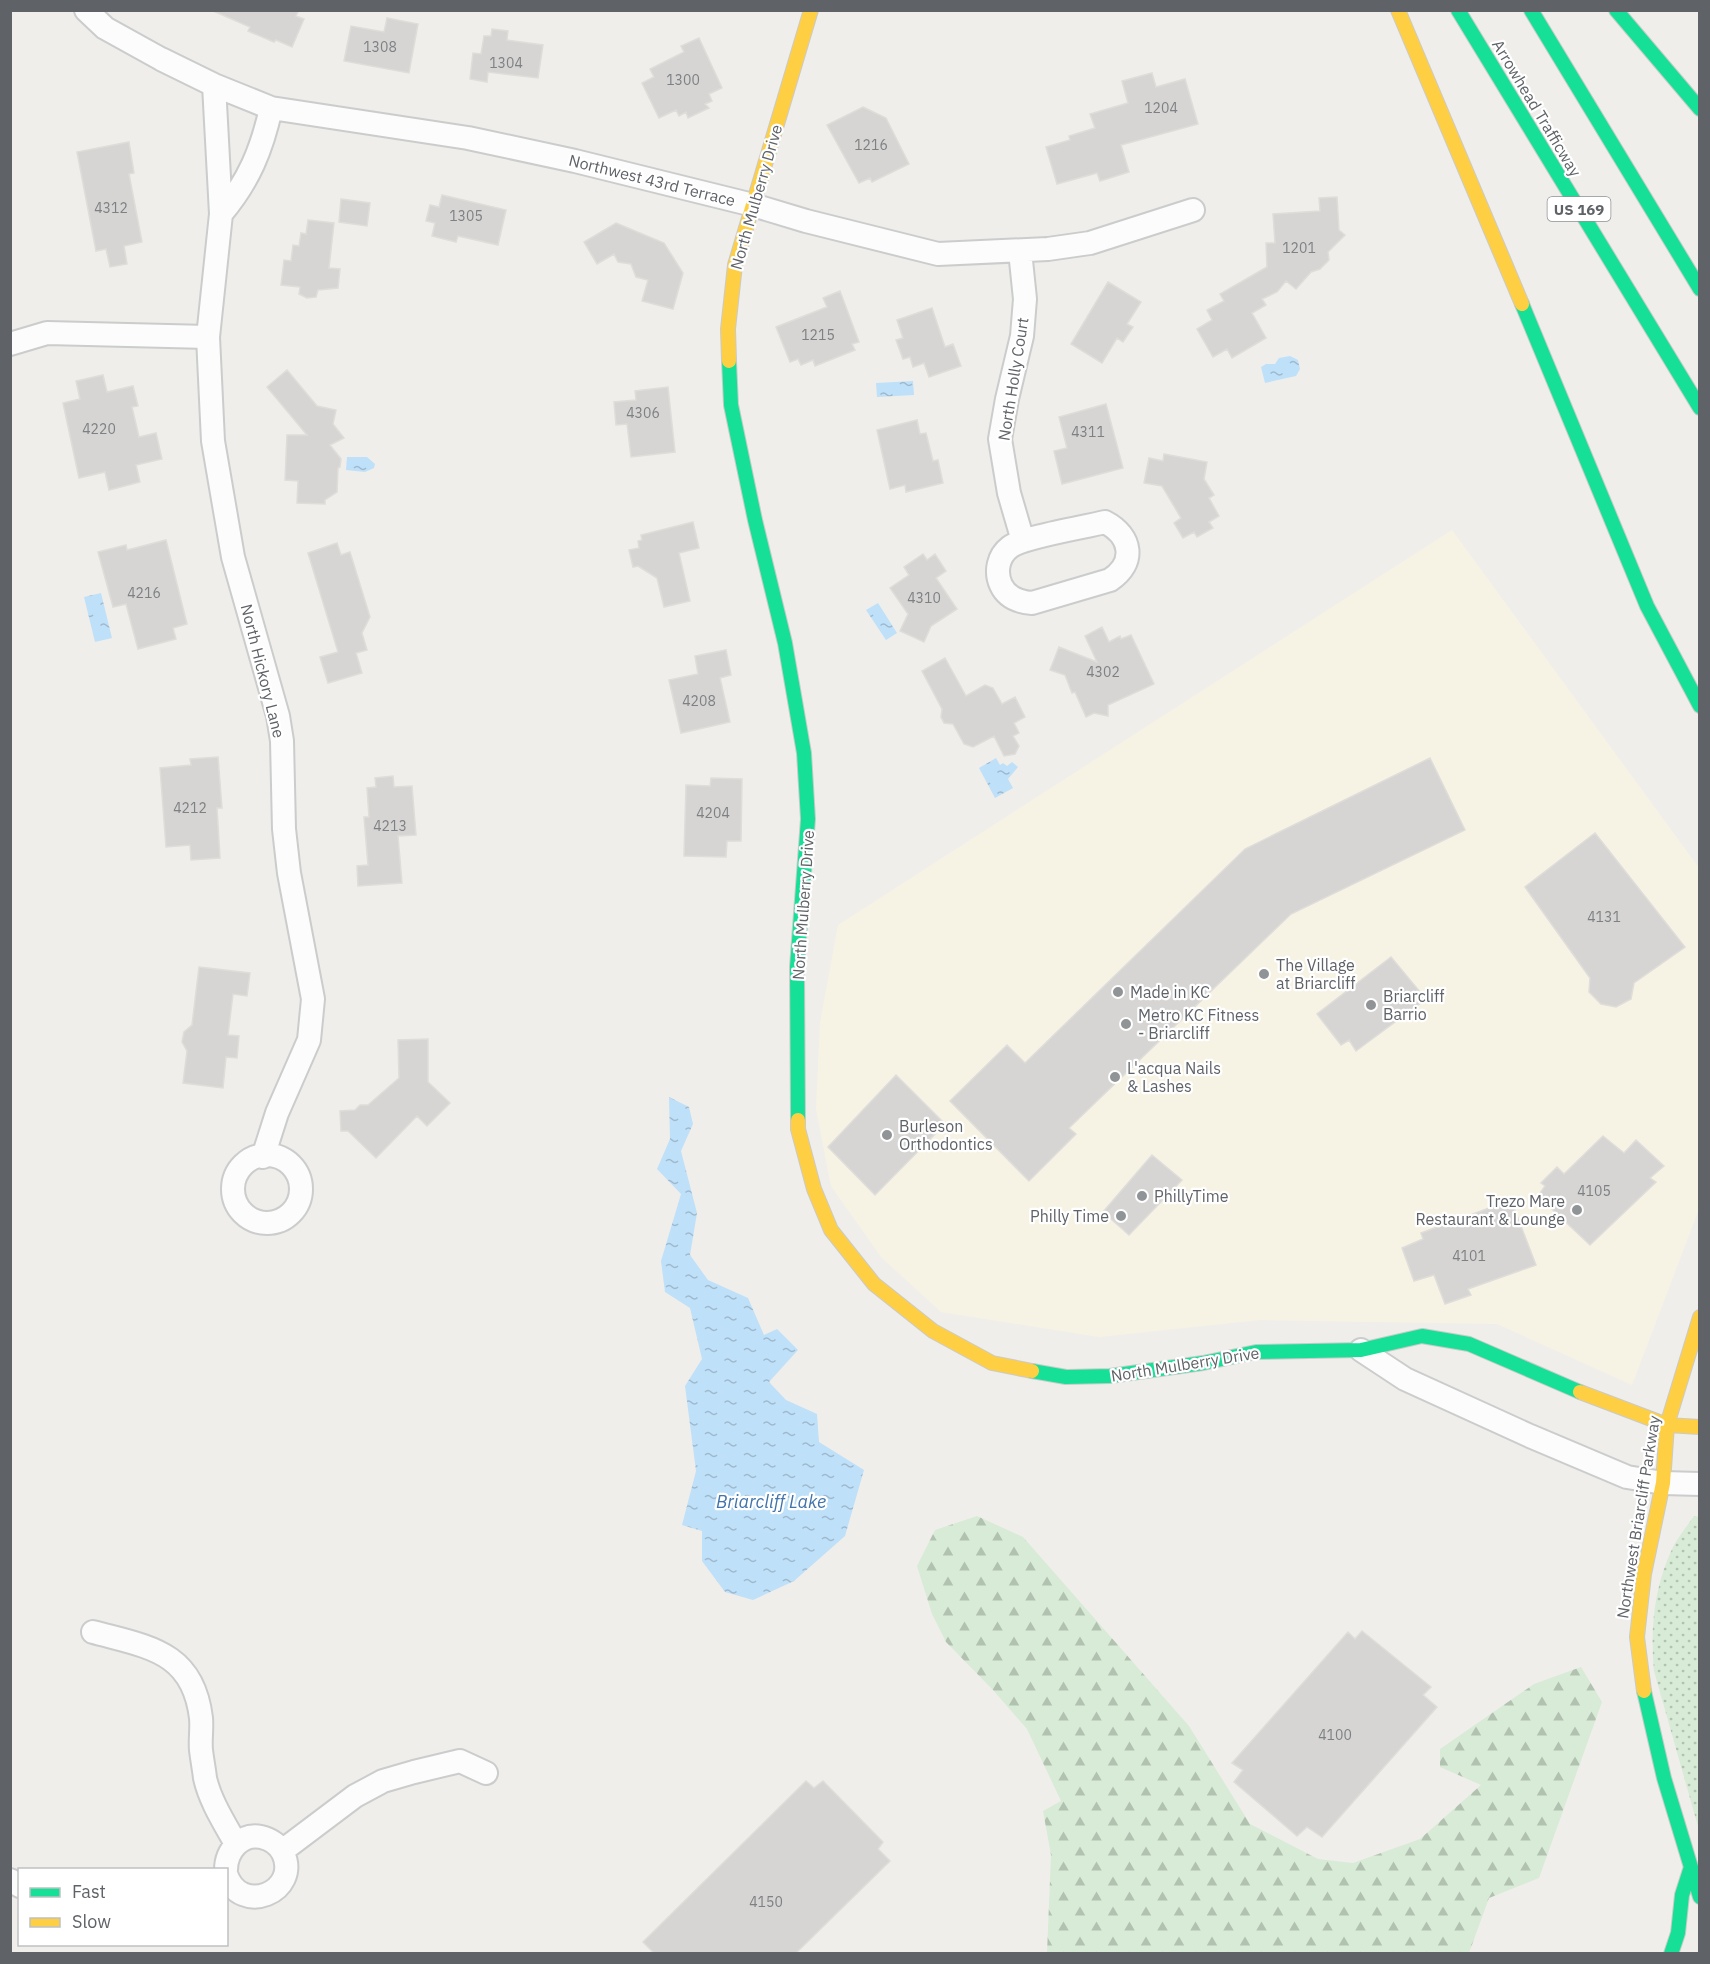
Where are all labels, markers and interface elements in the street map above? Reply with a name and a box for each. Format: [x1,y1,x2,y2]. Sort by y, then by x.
street label: Arrowhead Trafficway [1488,36,1586,180]
house number: 1308 [363,38,397,56]
house number: 1304 [489,54,523,72]
house number: 1300 [666,71,700,89]
house number: 1204 [1144,99,1178,117]
street label: North Mulberry Drive [726,122,786,272]
house number: 1216 [854,136,888,154]
street label: Northwest 43rd Terrace [567,150,737,210]
road number: US 169 [1548,197,1610,221]
house number: 4312 [94,199,128,217]
house number: 1305 [449,207,483,225]
house number: 1201 [1282,239,1316,257]
street label: North Holly Court [993,316,1033,442]
house number: 1215 [801,326,835,344]
house number: 4306 [626,404,660,422]
house number: 4220 [82,420,116,438]
house number: 4311 [1071,423,1105,441]
house number: 4216 [127,584,161,602]
house number: 4310 [907,589,941,607]
street label: North Hickory Lane [237,602,289,740]
house number: 4302 [1086,663,1120,681]
house number: 4208 [682,692,716,710]
house number: 4212 [173,799,207,817]
house number: 4204 [696,804,730,822]
house number: 4213 [373,817,407,835]
street label: North Mulberry Drive [788,829,818,981]
house number: 4131 [1587,908,1621,926]
place label: The Village at Briarcliff [1276,955,1355,993]
marker: The Village at Briarcliff [1257,967,1271,981]
place label: Made in KC [1130,982,1210,1002]
marker: Made in KC [1111,985,1125,999]
place label: Briarcliff Barrio [1383,986,1444,1024]
marker: Briarcliff Barrio [1364,998,1378,1012]
place label: Metro KC Fitness - Briarcliff [1138,1005,1259,1043]
marker: Metro KC Fitness - Briarcliff [1119,1017,1133,1031]
place label: L'acqua Nails & Lashes [1127,1058,1221,1096]
marker: L'acqua Nails & Lashes [1108,1070,1122,1084]
place label: Burleson Orthodontics [899,1116,993,1154]
marker: Burleson Orthodontics [880,1128,894,1142]
house number: 4105 [1577,1182,1611,1200]
place label: PhillyTime [1154,1186,1229,1206]
marker: PhillyTime [1135,1189,1149,1203]
place label: Trezo Mare Restaurant & Lounge [1415,1191,1565,1229]
marker: Trezo Mare Restaurant & Lounge [1570,1203,1584,1217]
place label: Philly Time [1030,1206,1109,1226]
marker: Philly Time [1114,1209,1128,1223]
house number: 4101 [1452,1247,1486,1265]
street label: North Mulberry Drive [1109,1342,1261,1386]
street label: Northwest Briarcliff Parkway [1612,1414,1664,1620]
water label: Briarcliff Lake [716,1490,826,1513]
house number: 4100 [1318,1726,1352,1744]
legend [18,1868,228,1946]
text: Fast [72,1880,106,1903]
house number: 4150 [749,1893,783,1911]
text: Slow [72,1910,111,1933]

